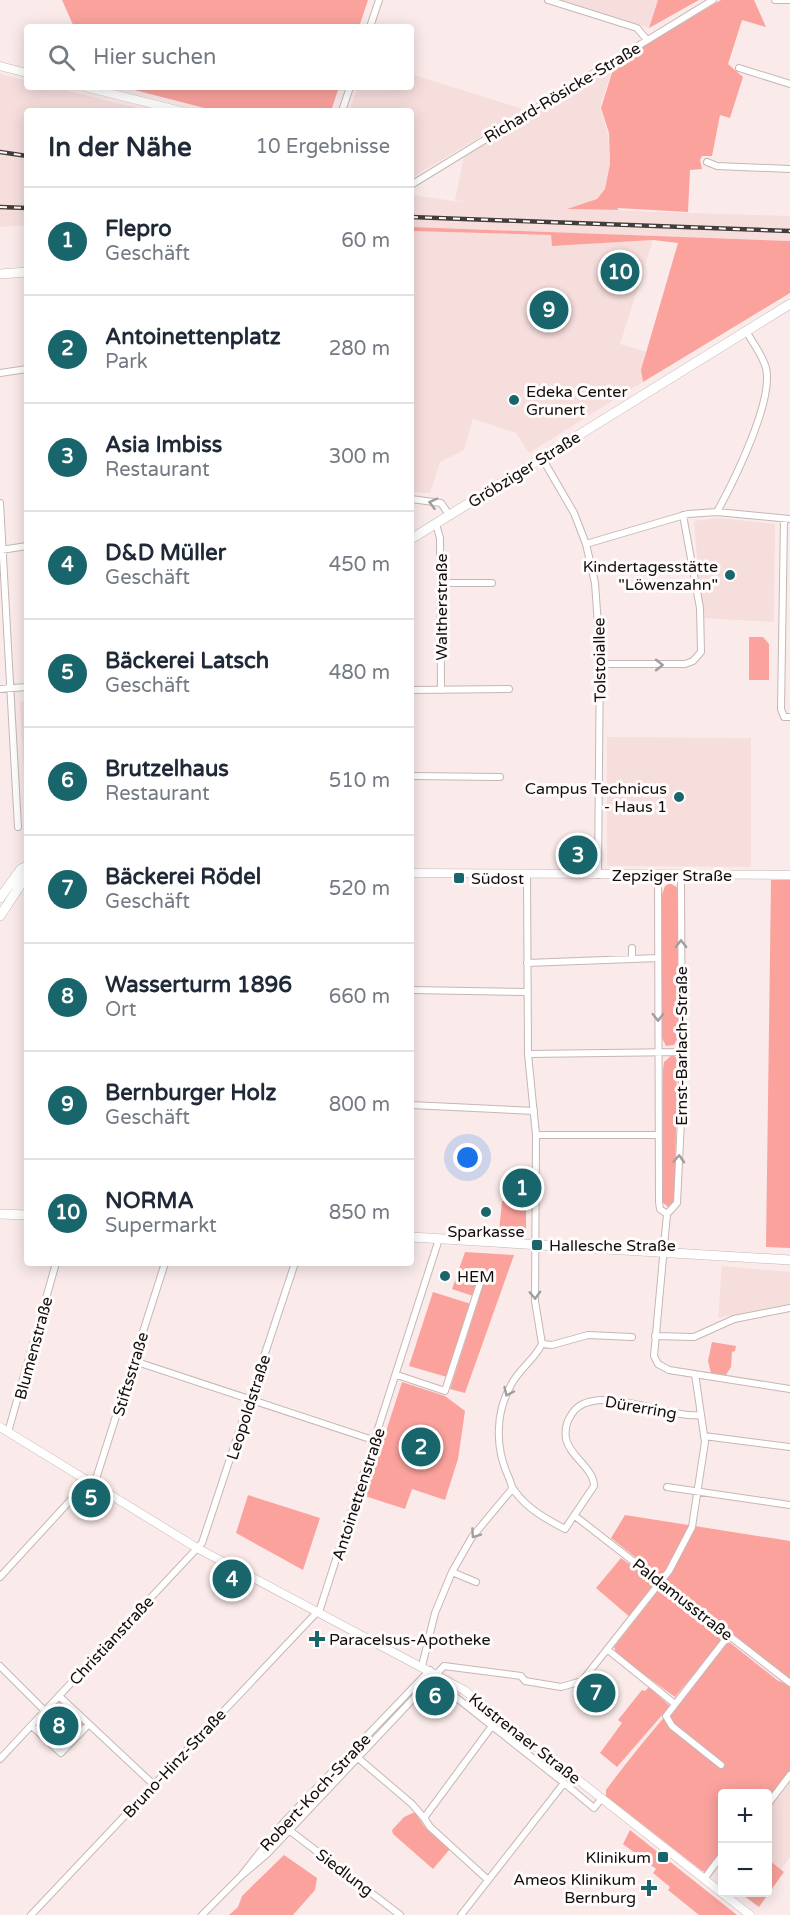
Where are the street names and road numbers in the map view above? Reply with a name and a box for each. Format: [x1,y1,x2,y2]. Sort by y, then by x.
street label: Richard-Rösicke-Straße [481,38,644,147]
street label: Gröbziger Straße [465,427,584,512]
street label: Waltherstraße [432,553,452,661]
street label: Tolstoiallee [589,617,611,703]
street label: Zepziger Straße [612,866,732,886]
street label: Ernst-Barlach-Straße [672,966,692,1126]
street label: Blumenstraße [11,1295,57,1402]
street label: Stiftsstraße [109,1330,153,1419]
street label: Leopoldstraße [223,1352,275,1462]
street label: Dürerring [603,1392,678,1424]
street label: Antoinettenstraße [328,1425,390,1563]
street label: Paldamusstraße [628,1554,737,1645]
street label: Christianstraße [65,1592,158,1690]
street label: Kustrenaer Straße [464,1689,584,1789]
street label: Bruno-Hinz-Straße [119,1705,231,1823]
street label: Robert-Koch-Straße [256,1730,375,1856]
street label: Siedlung [312,1845,377,1901]

